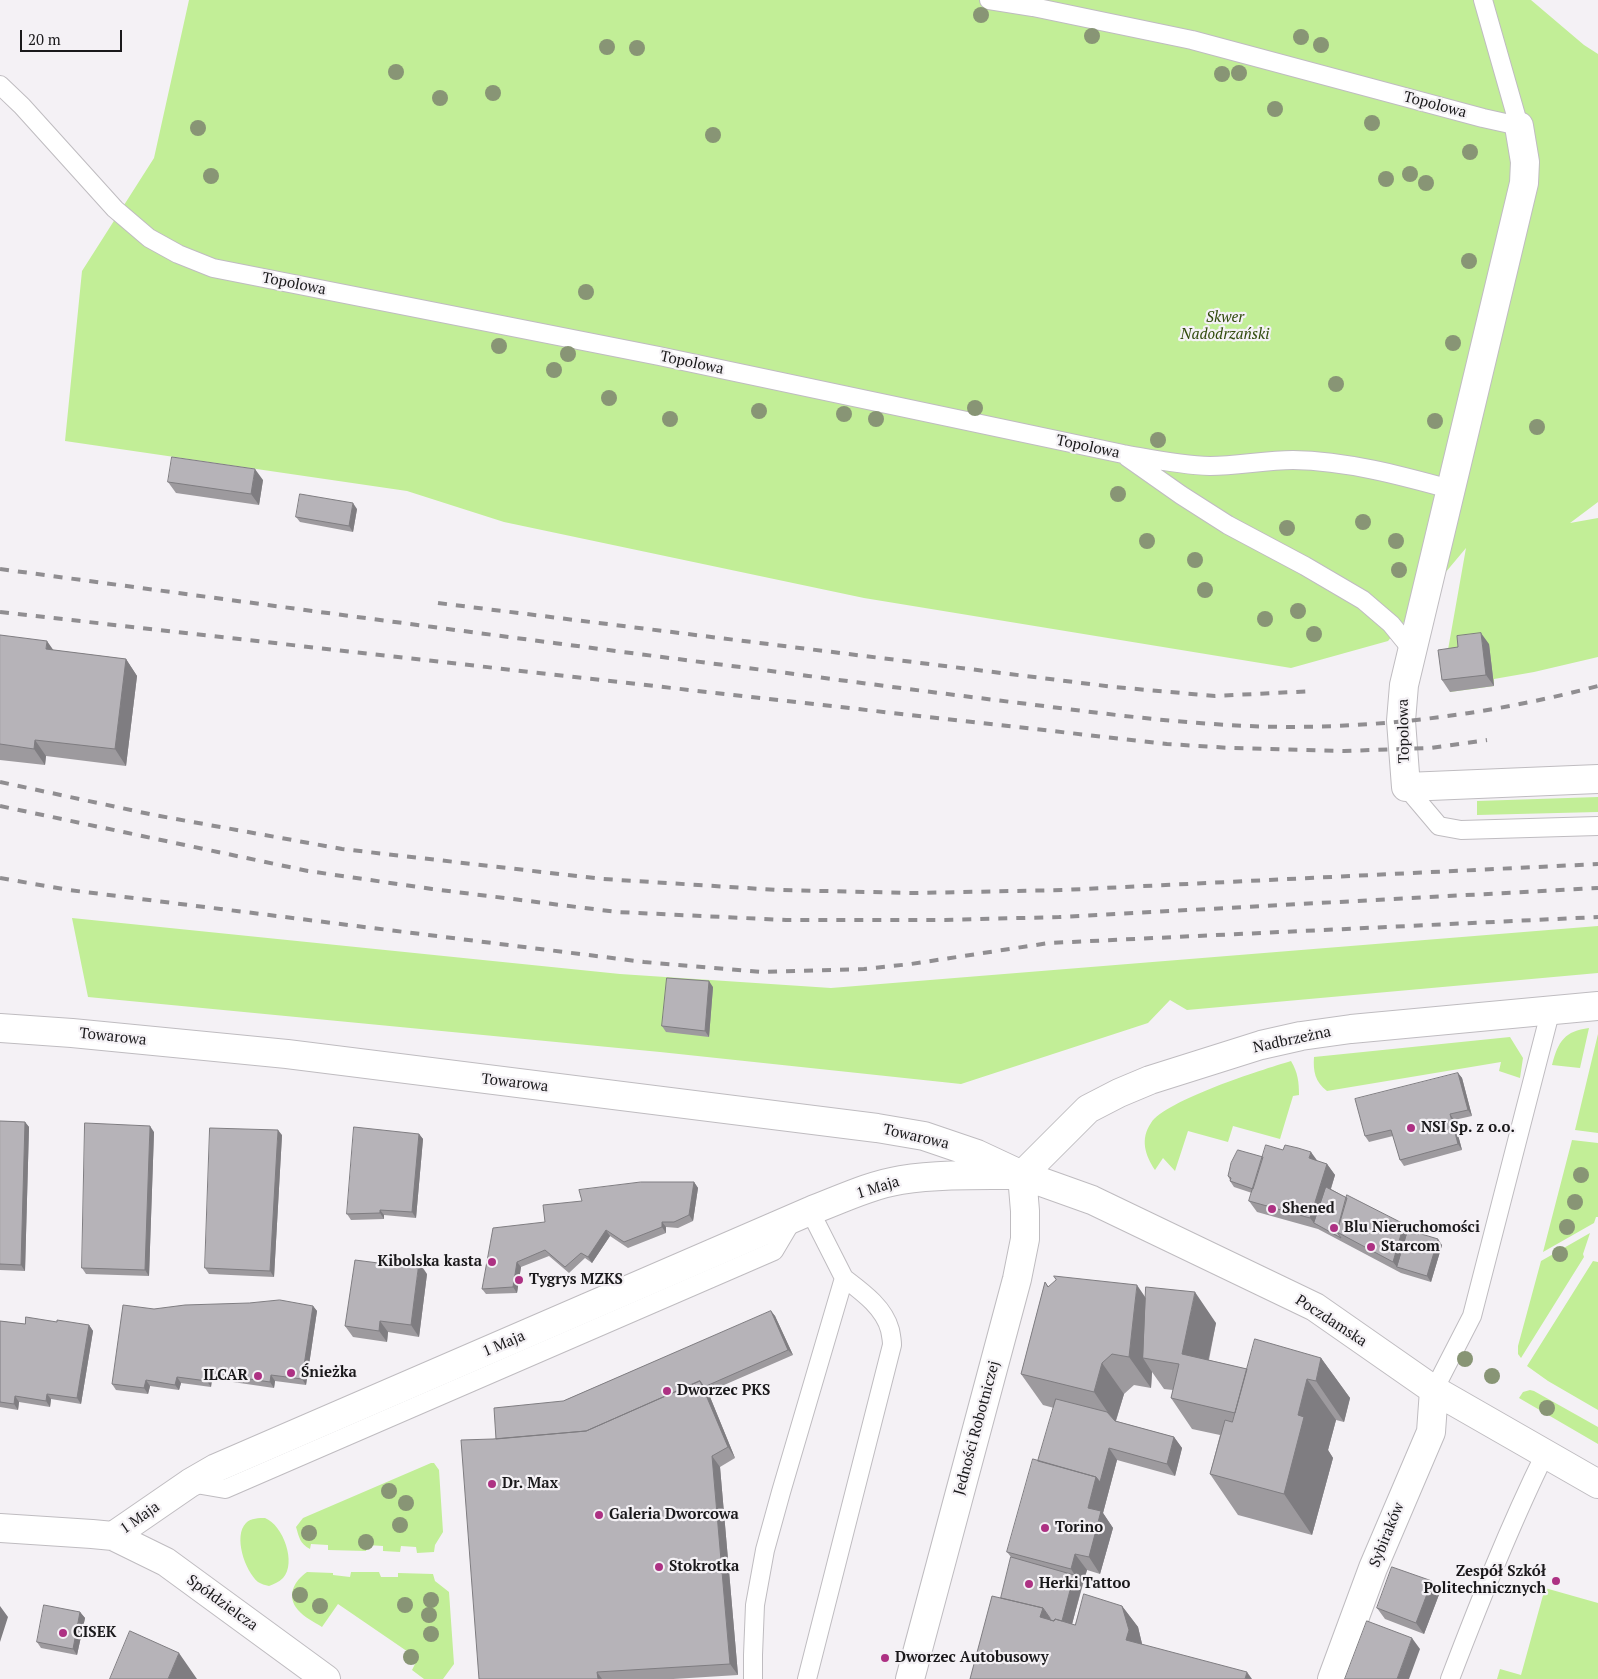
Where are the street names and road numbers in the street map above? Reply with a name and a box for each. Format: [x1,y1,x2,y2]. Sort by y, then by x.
street label: Topolowa [1401,88,1469,122]
street label: Topolowa [261,269,327,299]
street label: Topolowa [659,347,725,379]
street label: Topolowa [1055,431,1121,463]
street label: Topolowa [1394,699,1414,763]
street label: Nadbrzeżna [1251,1023,1333,1057]
street label: Towarowa [79,1025,147,1049]
street label: Towarowa [480,1070,550,1096]
street label: Towarowa [881,1121,951,1153]
street label: 1 Maja [854,1173,902,1203]
street label: Poczdamska [1292,1291,1370,1351]
street label: 1 Maja [480,1327,528,1361]
street label: Jedności Robotniczej [950,1359,1004,1497]
street label: 1 Maja [117,1498,163,1538]
street label: Sybiraków [1366,1500,1408,1570]
street label: Spółdzielcza [183,1571,261,1635]

